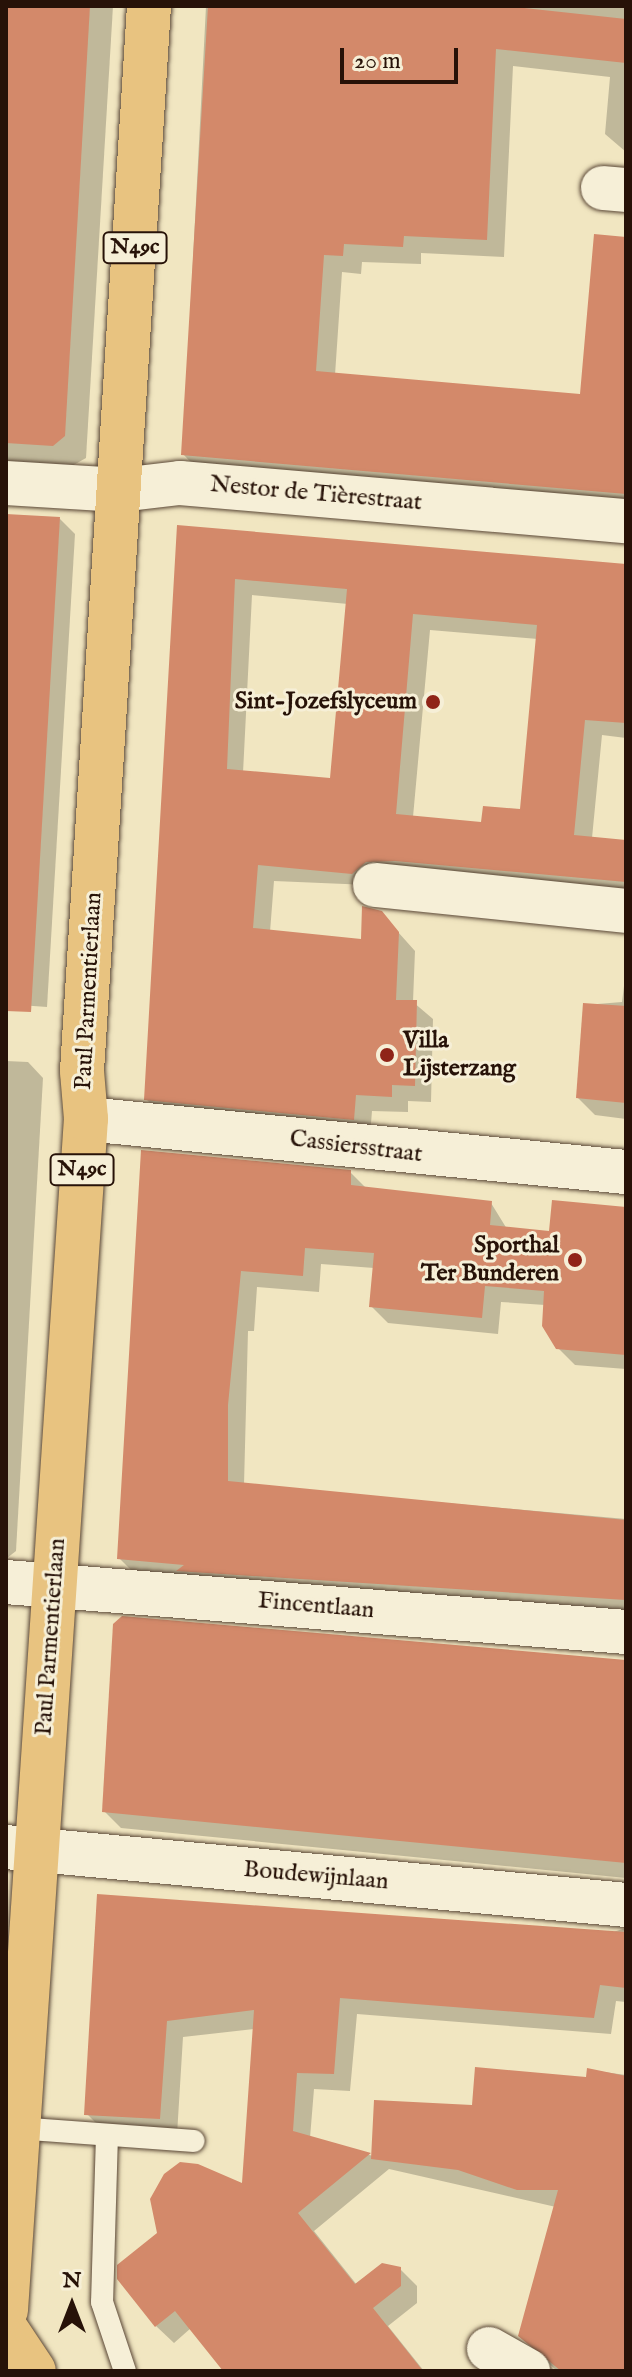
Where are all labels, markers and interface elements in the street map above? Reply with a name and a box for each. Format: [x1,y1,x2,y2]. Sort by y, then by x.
scale bar [344,32,462,82]
text: 20 m [354,46,401,77]
road number: N49c [101,230,169,266]
street label: Nestor de Tièrestraat [209,470,423,518]
place label: Sint-Jozefslyceum [235,688,417,716]
marker: Sint-Jozefslyceum [424,693,442,711]
street label: Paul Parmentierlaan [69,891,109,1091]
place label: Villa Lijsterzang [403,1027,516,1083]
marker: Villa Lijsterzang [378,1046,396,1064]
street label: Cassiersstraat [288,1125,424,1169]
road number: N49c [48,1152,116,1188]
place label: Sporthal Ter Bunderen [421,1232,559,1288]
marker: Sporthal Ter Bunderen [566,1251,584,1269]
street label: Paul Parmentierlaan [30,1537,72,1737]
street label: Fincentlaan [257,1587,375,1625]
street label: Boudewijnlaan [242,1855,390,1897]
north arrow [32,2265,112,2345]
text: N [62,2267,82,2295]

